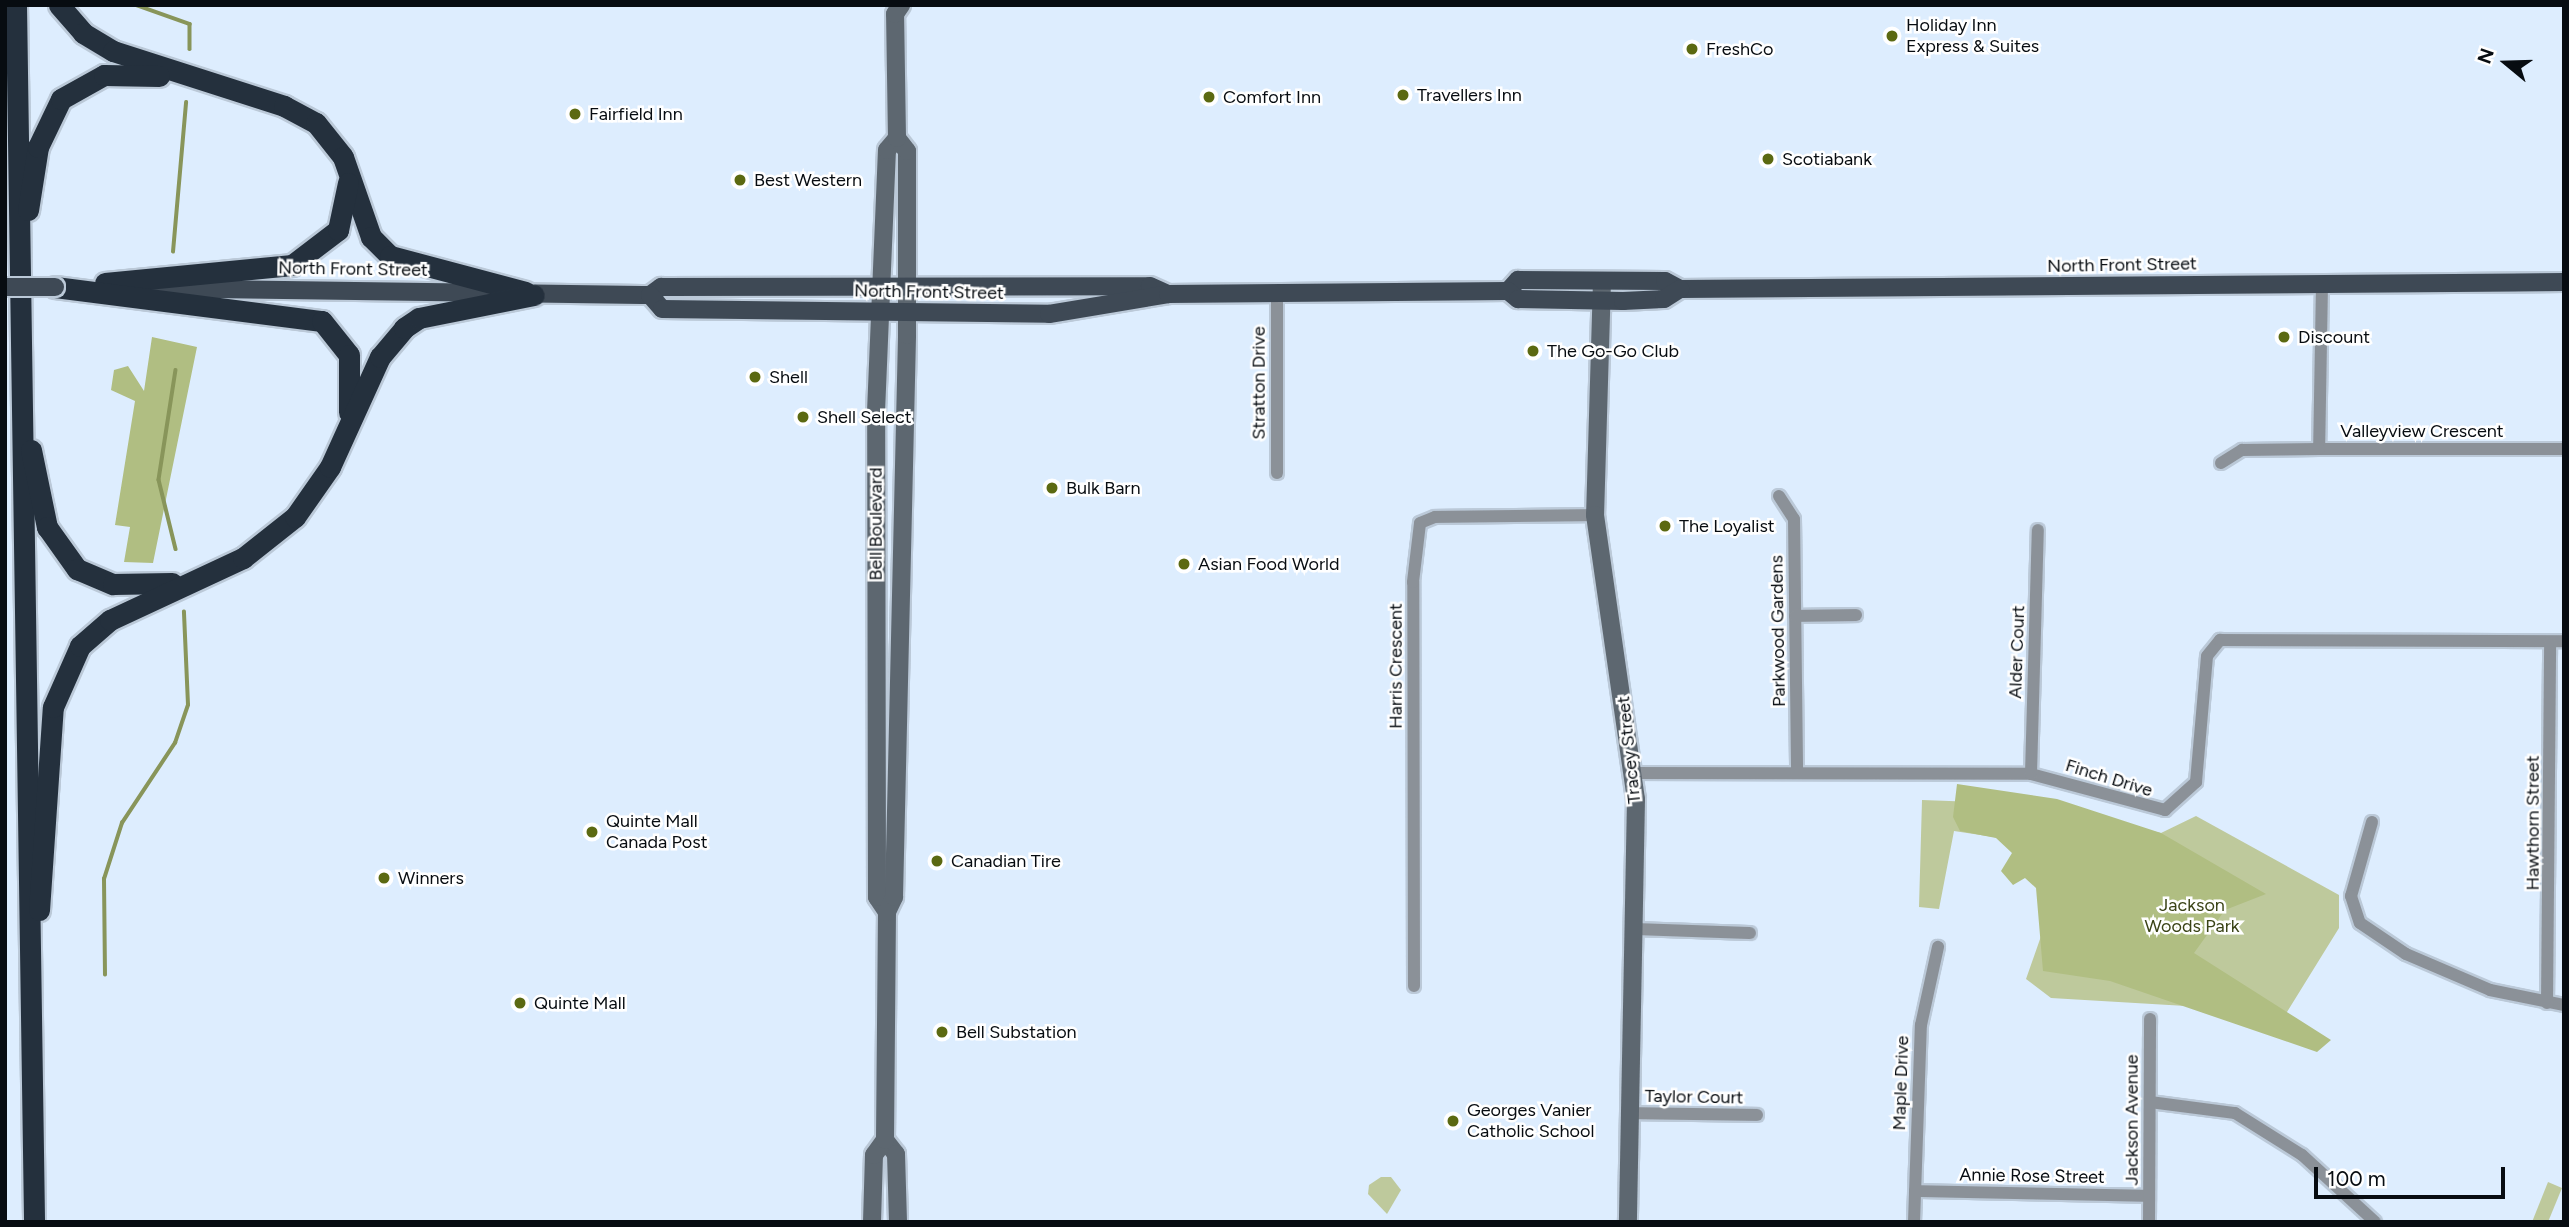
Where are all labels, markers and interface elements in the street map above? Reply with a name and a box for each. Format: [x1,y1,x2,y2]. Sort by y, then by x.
place label: Holiday Inn Express & Suites [1906,15,2039,58]
marker: Holiday Inn Express & Suites [1884,28,1900,44]
north arrow [2471,28,2541,98]
place label: FreshCo [1706,38,1773,60]
marker: FreshCo [1684,41,1700,57]
text: N [2472,45,2499,67]
place label: Travellers Inn [1417,84,1522,106]
place label: Comfort Inn [1223,86,1321,108]
marker: Travellers Inn [1395,87,1411,103]
marker: Comfort Inn [1201,89,1217,105]
place label: Fairfield Inn [589,103,683,125]
marker: Fairfield Inn [567,106,583,122]
place label: Scotiabank [1782,148,1872,170]
marker: Scotiabank [1760,151,1776,167]
place label: Best Western [754,169,862,191]
marker: Best Western [732,172,748,188]
street label: North Front Street [2047,253,2197,277]
street label: North Front Street [278,257,428,281]
street label: North Front Street [854,280,1004,304]
street label: Stratton Drive [1248,326,1270,440]
place label: Discount [2298,326,2370,348]
marker: Discount [2276,329,2292,345]
place label: The Go-Go Club [1547,340,1679,362]
marker: The Go-Go Club [1525,343,1541,359]
place label: Shell [769,366,808,388]
marker: Shell [747,369,763,385]
place label: Shell Select [817,406,911,428]
marker: Shell Select [795,409,811,425]
street label: Valleyview Crescent [2340,420,2504,442]
street label: Bell Boulevard [865,467,887,581]
place label: Bulk Barn [1066,477,1140,499]
marker: Bulk Barn [1044,480,1060,496]
place label: The Loyalist [1679,515,1775,537]
marker: The Loyalist [1657,518,1673,534]
place label: Asian Food World [1198,553,1340,575]
street label: Parkwood Gardens [1766,555,1790,707]
marker: Asian Food World [1176,556,1192,572]
street label: Harris Crescent [1385,603,1407,729]
street label: Alder Court [2005,605,2029,699]
street label: Tracey Street [1613,695,1645,805]
street label: Finch Drive [2063,755,2155,801]
street label: Hawthorn Street [2522,756,2544,890]
place label: Quinte Mall Canada Post [606,811,707,854]
marker: Quinte Mall Canada Post [584,824,600,840]
place label: Canadian Tire [951,850,1061,872]
marker: Canadian Tire [929,853,945,869]
place label: Winners [398,867,464,889]
marker: Winners [376,870,392,886]
park label: Jackson Woods Park [2144,895,2240,937]
place label: Quinte Mall [534,992,626,1014]
marker: Quinte Mall [512,995,528,1011]
place label: Bell Substation [956,1021,1077,1043]
marker: Bell Substation [934,1024,950,1040]
street label: Maple Drive [1889,1035,1913,1131]
street label: Jackson Avenue [2121,1054,2143,1186]
street label: Taylor Court [1645,1085,1743,1109]
place label: Georges Vanier Catholic School [1467,1100,1594,1142]
marker: Georges Vanier Catholic School [1445,1113,1461,1129]
scale bar [2317,1154,2508,1198]
street label: Annie Rose Street [1959,1164,2105,1188]
text: 100 m [2327,1166,2386,1191]

